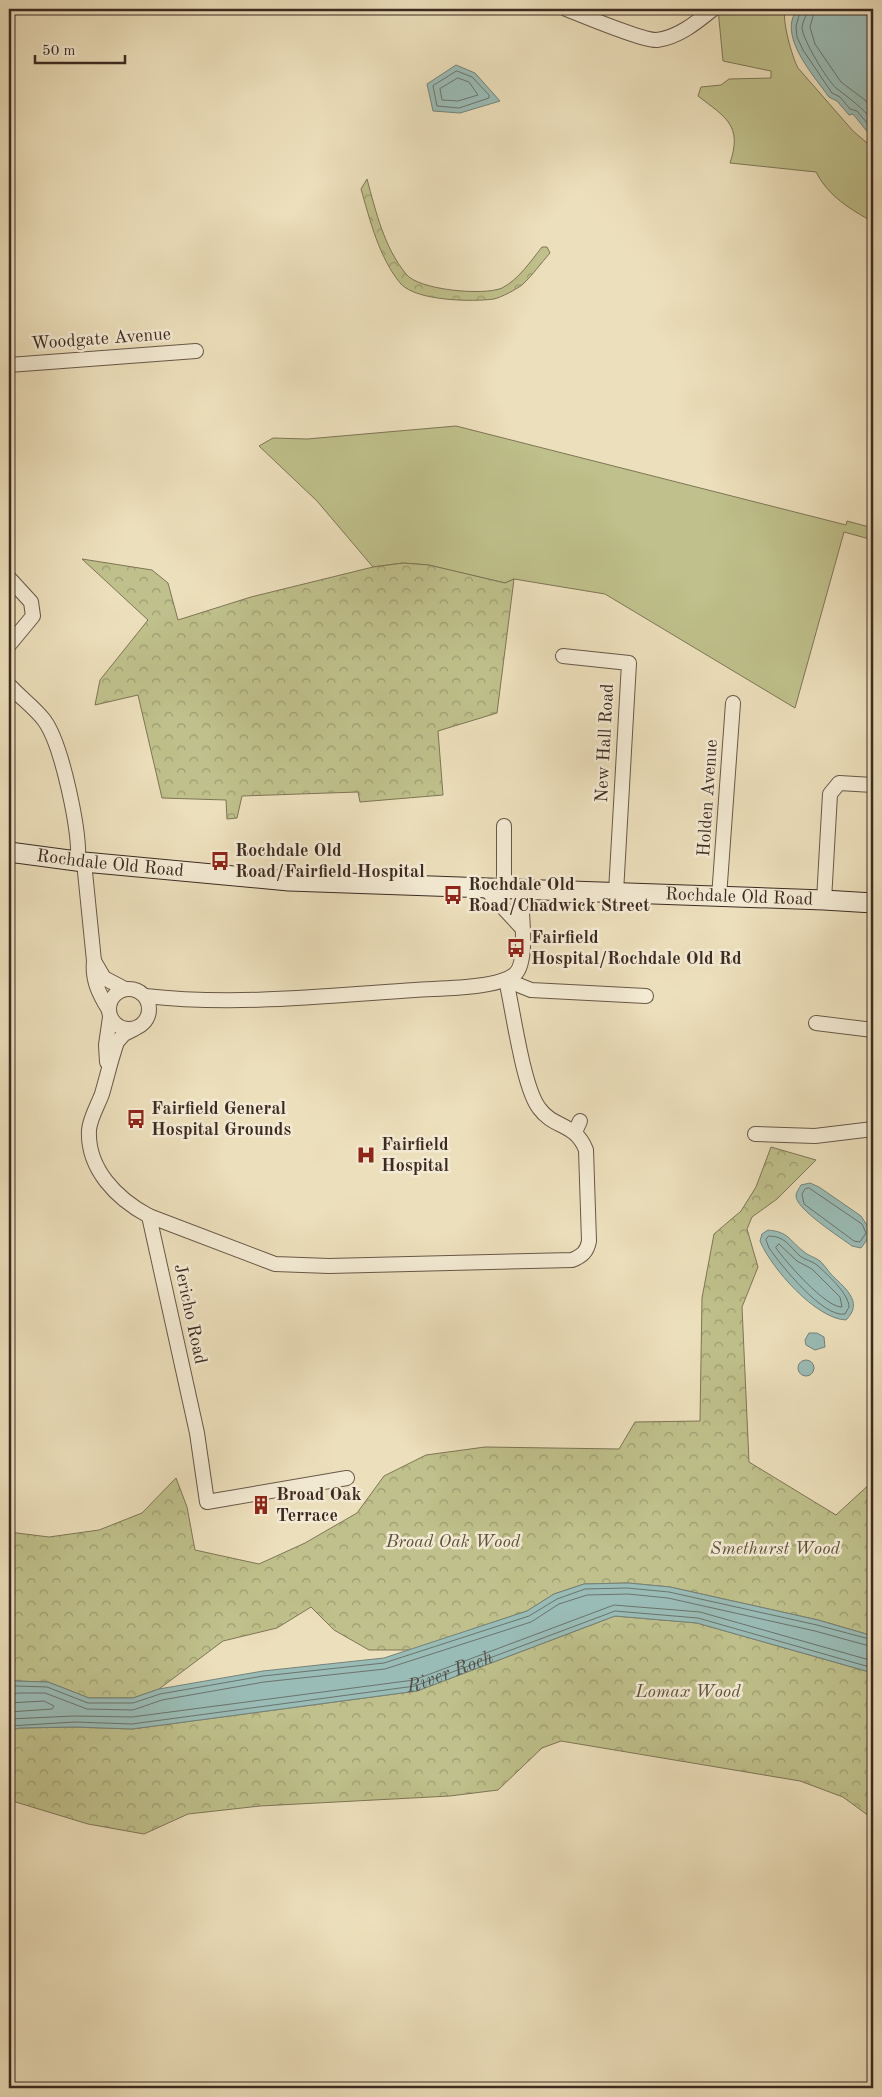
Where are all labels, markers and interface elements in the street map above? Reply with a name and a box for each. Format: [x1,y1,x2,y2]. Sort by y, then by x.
scale bar [35,32,125,64]
text: 50 m [42,44,76,59]
street label: Woodgate Avenue [30,325,172,353]
street label: New Hall Road [593,683,617,803]
street label: Holden Avenue [695,739,721,857]
place label: Rochdale Old Road/Fairfield Hospital [235,842,425,881]
street label: Rochdale Old Road [36,847,185,880]
bus stop icon: Rochdale Old Road/Fairfield Hospital [209,850,231,872]
place label: Rochdale Old Road/Chadwick Street [468,876,650,915]
bus stop icon: Rochdale Old Road/Chadwick Street [442,884,464,906]
street label: Rochdale Old Road [665,885,813,909]
place label: Fairfield Hospital/Rochdale Old Rd [531,929,742,968]
bus stop icon: Fairfield Hospital/Rochdale Old Rd [505,937,527,959]
place label: Fairfield General Hospital Grounds [151,1100,291,1139]
bus stop icon: Fairfield General Hospital Grounds [125,1108,147,1130]
place label: Fairfield Hospital [381,1136,449,1175]
hospital icon: Fairfield Hospital [355,1144,377,1166]
street label: Jericho Road [171,1262,209,1366]
place label: Broad Oak Terrace [276,1486,362,1525]
building icon: Broad Oak Terrace [250,1494,272,1516]
park label: Broad Oak Wood [385,1533,521,1551]
park label: Smethurst Wood [710,1540,840,1558]
water label: River Roch [405,1648,496,1697]
park label: Lomax Wood [634,1683,741,1701]

